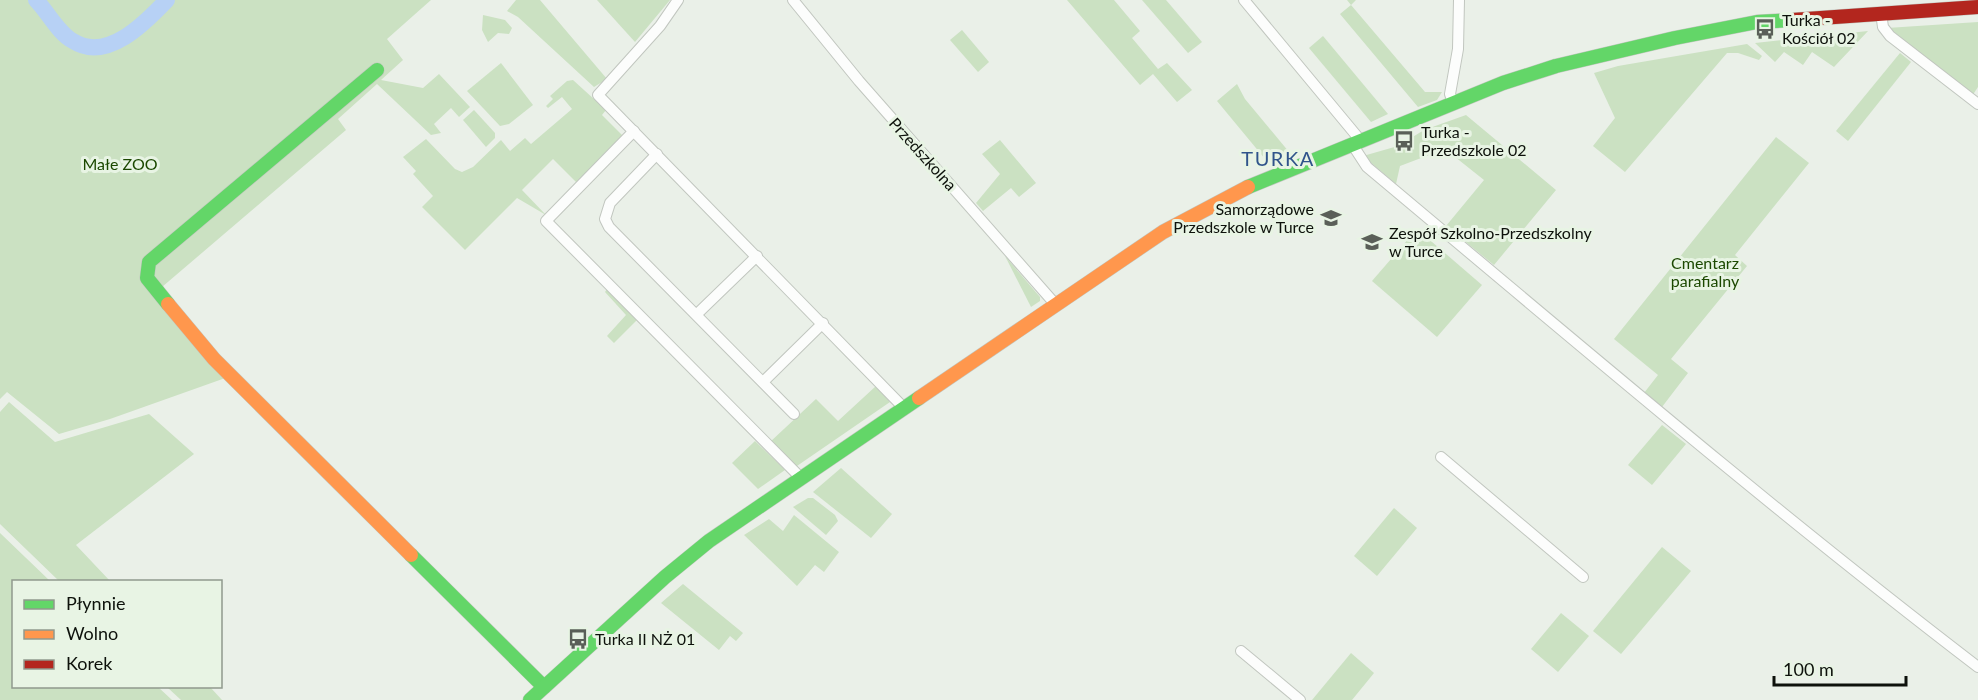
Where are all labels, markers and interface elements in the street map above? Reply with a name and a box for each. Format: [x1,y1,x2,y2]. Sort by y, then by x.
place label: Turka - Kościół 02 [1782,10,1856,47]
bus stop icon: Turka - Kościół 02 [1753,17,1777,41]
street label: Przedszkolna [886,113,961,194]
place label: Turka - Przedszkole 02 [1421,122,1527,159]
bus stop icon: Turka - Przedszkole 02 [1392,129,1416,153]
district label: TURKA [1241,146,1315,170]
park label: Małe ZOO [82,154,158,173]
place label: Samorządowe Przedszkole w Turce [1173,199,1314,236]
school or university icon: Samorządowe Przedszkole w Turce [1319,206,1343,230]
place label: Zespół Szkolno-Przedszkolny w Turce [1389,223,1592,260]
school or university icon: Zespół Szkolno-Przedszkolny w Turce [1360,230,1384,254]
park label: Cmentarz parafialny [1671,253,1740,290]
legend [12,580,222,688]
text: Płynnie [66,592,126,614]
text: Wolno [66,622,118,644]
bus stop icon: Turka II NŻ 01 [566,627,590,651]
place label: Turka II NŻ 01 [595,629,695,648]
scale bar [1774,649,1906,687]
text: Korek [66,652,113,674]
text: 100 m [1783,658,1834,680]

